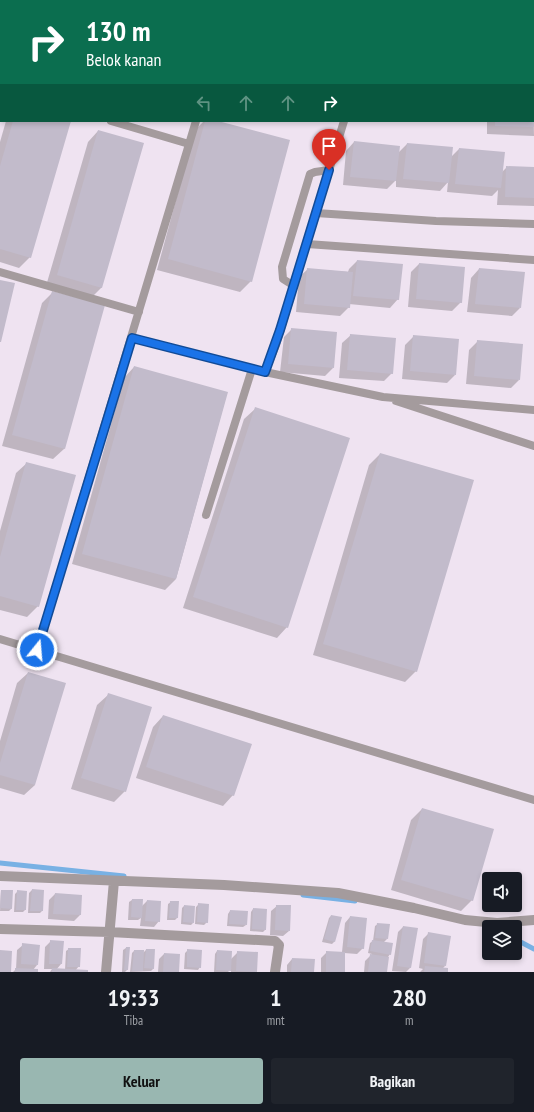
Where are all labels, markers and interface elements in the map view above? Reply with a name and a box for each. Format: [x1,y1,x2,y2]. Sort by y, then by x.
text: 130 m [86,12,150,49]
icon: right [20,16,72,68]
text: Belok kanan [86,48,161,71]
icon: left [193,92,215,114]
icon: ahead [235,92,257,114]
icon: ahead [277,92,299,114]
icon: right [319,92,341,114]
pin [312,129,346,170]
icon: arrive [318,135,340,157]
position arrow [16,629,58,671]
map controls [482,872,522,960]
button: sound [482,872,522,912]
button: layers [482,920,522,960]
text: 19:33 [107,982,159,1013]
text: 1 [270,982,281,1013]
text: 280 [392,982,427,1013]
text: Tiba [124,1012,143,1029]
text: mnt [267,1012,285,1029]
text: m [405,1012,414,1029]
button: Keluar [20,1058,263,1104]
button: Bagikan [271,1058,514,1104]

